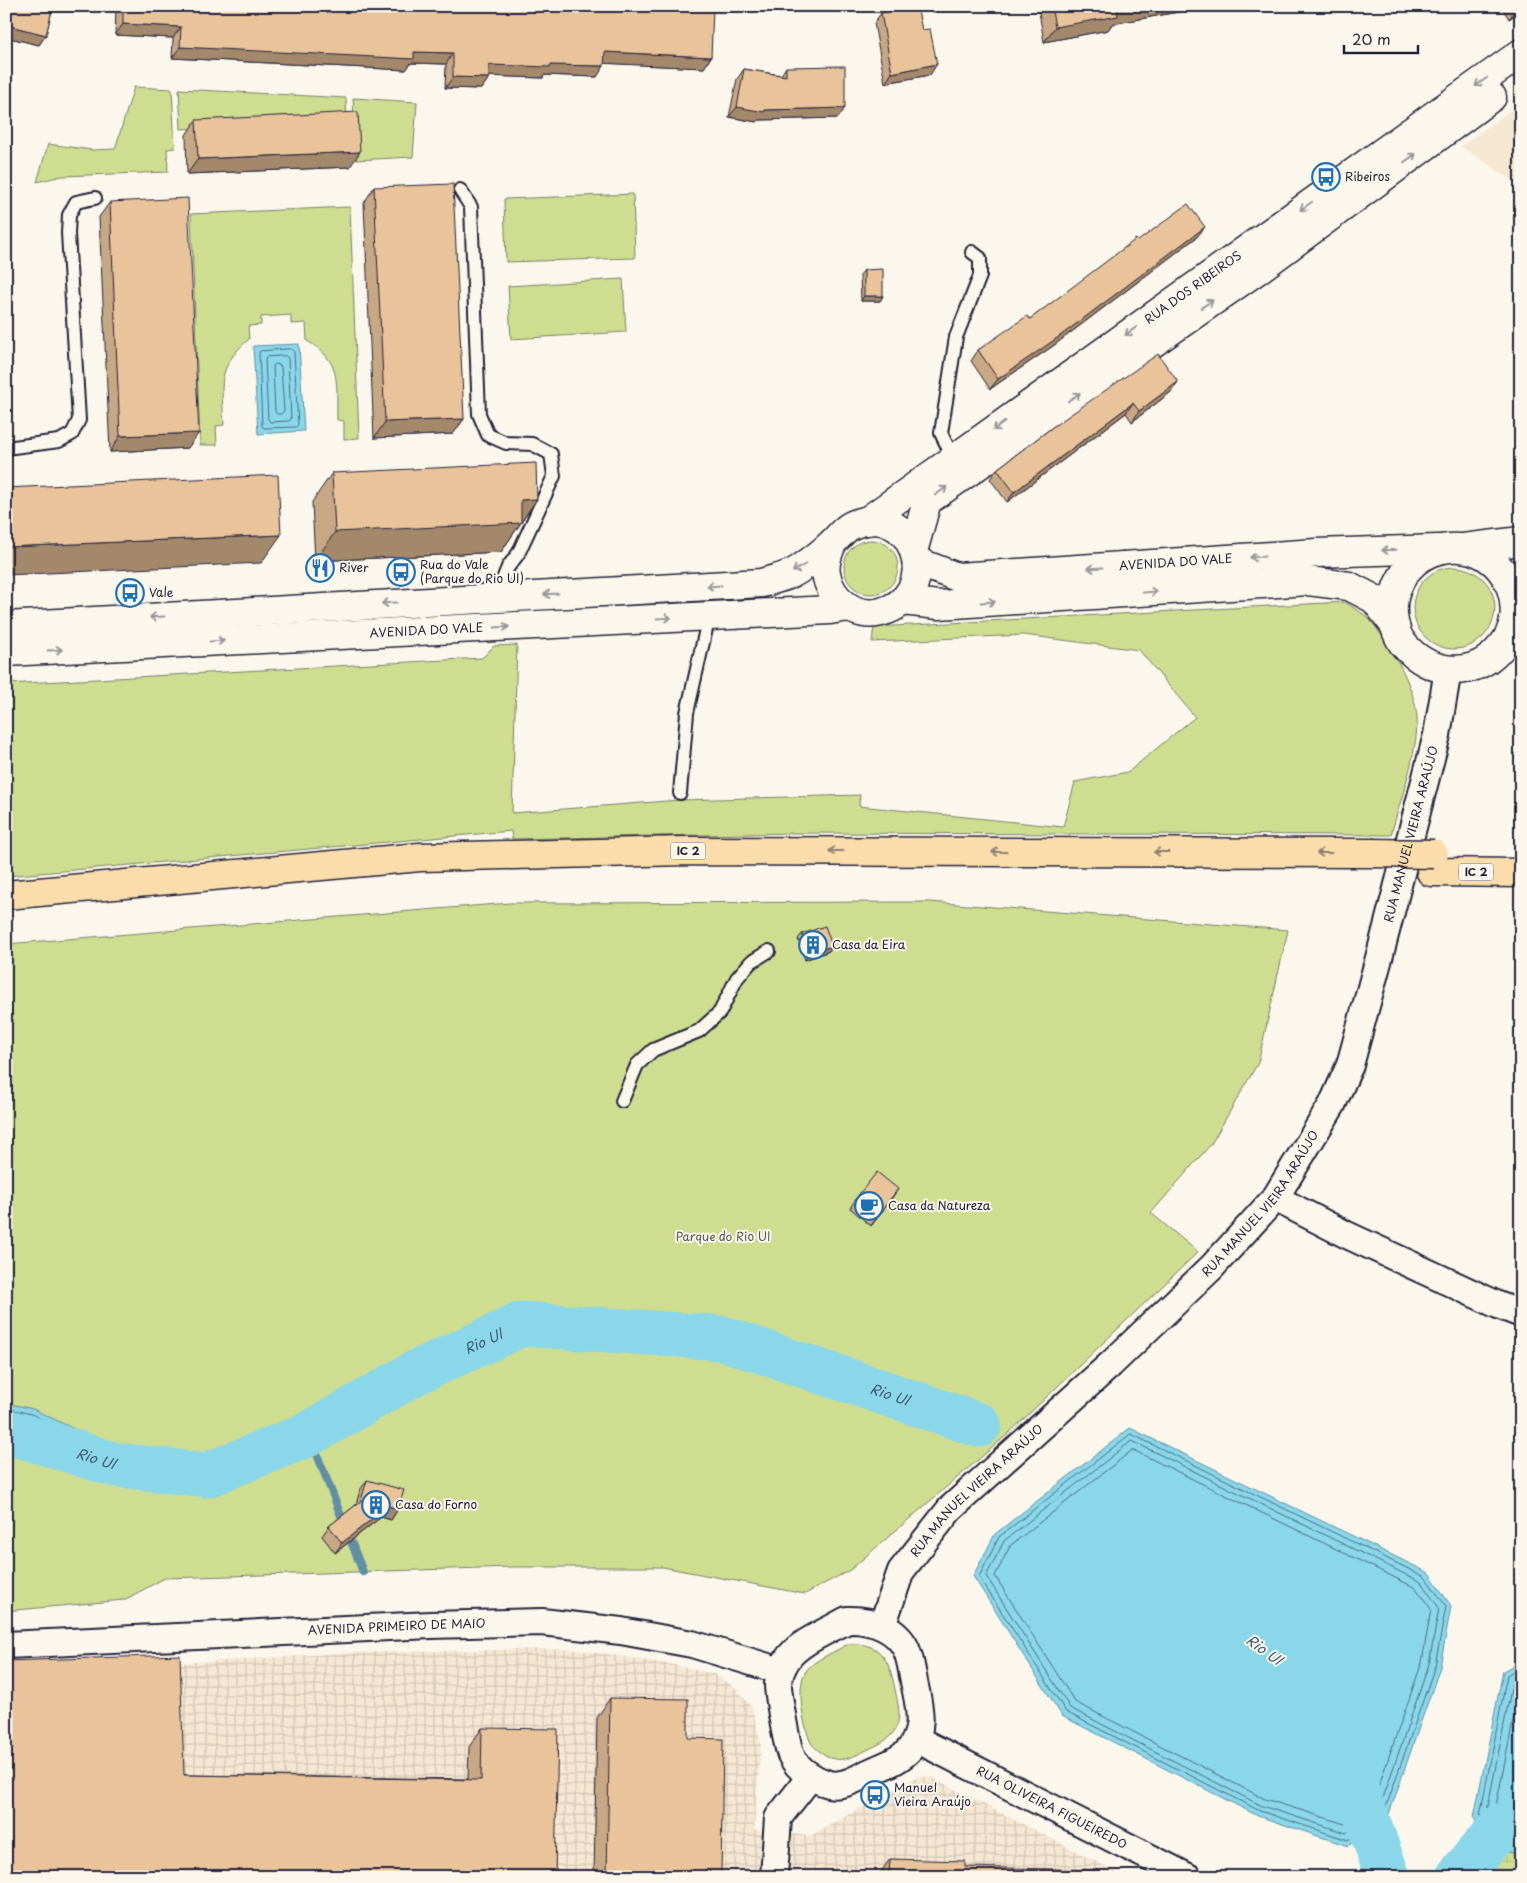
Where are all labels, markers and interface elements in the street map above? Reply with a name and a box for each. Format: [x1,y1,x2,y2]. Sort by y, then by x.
scale bar [1344,22,1418,54]
text: 20 m [1352,27,1391,50]
one-way arrow [1474,77,1488,87]
one-way arrow [1403,152,1416,163]
bus stop icon: Ribeiros [1311,162,1341,192]
place label: Ribeiros [1345,167,1391,185]
one-way arrow [1299,201,1313,211]
street label: RUA DOS RIBEIROS [1140,246,1245,328]
one-way arrow [1200,299,1214,309]
one-way arrow [1124,326,1138,336]
one-way arrow [1067,392,1080,403]
one-way arrow [992,421,1006,431]
one-way arrow [934,486,948,496]
one-way arrow [1381,545,1398,555]
street label: AVENIDA DO VALE [1118,549,1233,574]
one-way arrow [1249,552,1265,561]
restaurant icon: River [305,553,335,583]
place label: Rua do Vale (Parque do Rio Ul) [420,555,524,587]
bus stop icon: Rua do Vale (Parque do Rio Ul) [386,557,416,587]
place label: River [339,558,369,576]
one-way arrow [792,563,807,573]
one-way arrow [1087,563,1103,572]
bus stop icon: Vale [115,578,145,608]
one-way arrow [706,582,722,591]
place label: Vale [149,583,174,601]
one-way arrow [1142,587,1158,596]
one-way arrow [544,590,560,599]
one-way arrow [980,597,996,606]
one-way arrow [381,599,397,608]
one-way arrow [149,612,165,621]
one-way arrow [656,614,672,623]
street label: AVENIDA DO VALE [369,618,484,641]
one-way arrow [494,622,510,631]
one-way arrow [209,637,225,646]
one-way arrow [47,645,63,654]
street label: RUA MANUEL VIEIRA ARAÚJO [1379,744,1442,924]
road number: IC 2 [670,842,706,859]
one-way arrow [828,846,844,856]
one-way arrow [991,847,1007,857]
one-way arrow [1153,847,1170,857]
one-way arrow [1316,848,1332,858]
road number: IC 2 [1458,864,1494,880]
building icon: Casa da Eira [798,930,828,960]
place label: Casa da Eira [832,935,906,953]
street label: RUA MANUEL VIEIRA ARAÚJO [1197,1127,1322,1280]
cafe icon: Casa da Natureza [854,1191,884,1221]
place label: Casa da Natureza [888,1196,991,1214]
park label: Parque do Rio Ul [676,1227,770,1245]
water label: Rio Ul [461,1323,508,1359]
water label: Rio Ul [867,1378,914,1411]
street label: RUA MANUEL VIEIRA ARAÚJO [905,1419,1047,1560]
water label: Rio Ul [74,1442,120,1475]
building icon: Casa do Forno [361,1490,391,1520]
place label: Casa do Forno [395,1495,477,1513]
street label: AVENIDA PRIMEIRO DE MAIO [307,1614,486,1639]
water label: Rio Ul [1242,1629,1288,1671]
street label: RUA OLIVEIRA FIGUEIREDO [974,1761,1130,1853]
place label: Manuel Vieira Araújo [894,1778,971,1810]
bus stop icon: Manuel Vieira Araújo [860,1780,890,1810]

